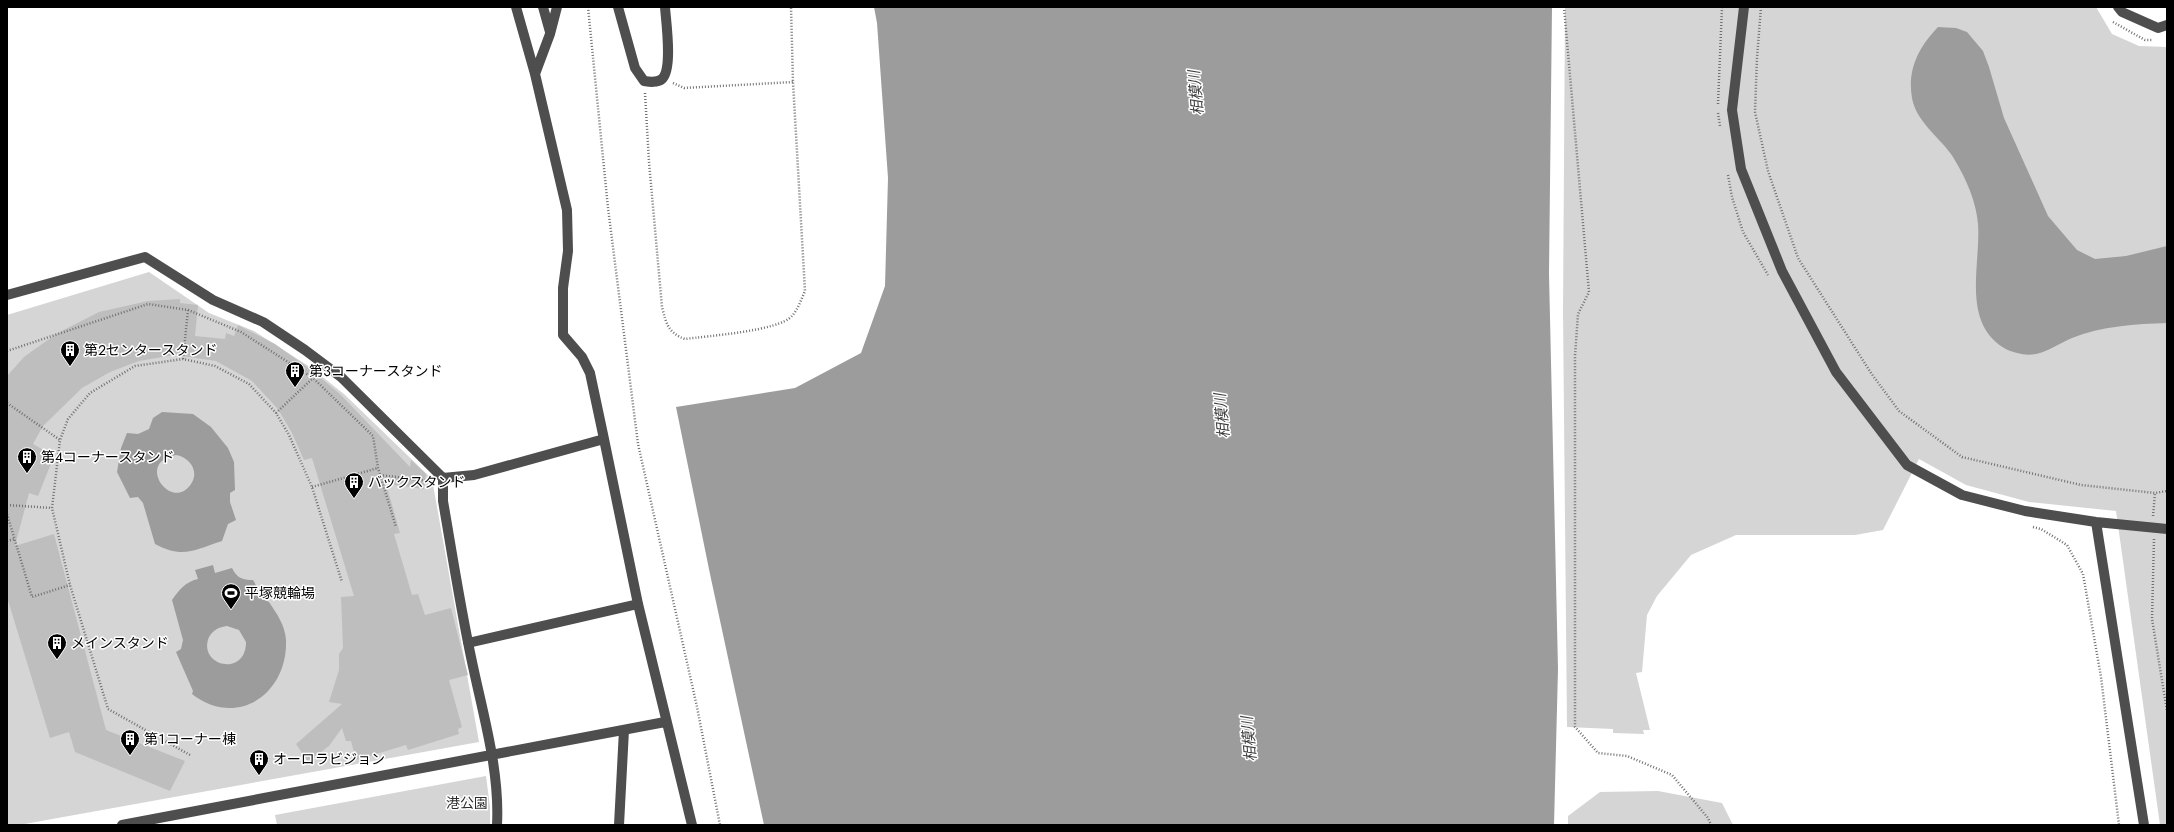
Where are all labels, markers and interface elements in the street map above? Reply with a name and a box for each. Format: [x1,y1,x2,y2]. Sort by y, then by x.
water label: 相模川 [1183,68,1209,116]
building icon: 第２センタースタンド [59,339,81,367]
place label: 第２センタースタンド [84,340,217,360]
building icon: 第３コーナースタンド [284,360,306,388]
place label: 第３コーナースタンド [309,361,442,381]
water label: 相模川 [1209,391,1235,439]
building icon: 第４コーナースタンド [16,446,38,474]
place label: 第４コーナースタンド [41,447,174,467]
building icon: バックスタンド [343,471,365,499]
place label: バックスタンド [368,472,466,492]
sports icon: 平塚競輪場 [220,582,242,610]
place label: 平塚競輪場 [245,583,315,603]
building icon: メインスタンド [46,632,68,660]
place label: メインスタンド [71,633,169,653]
water label: 相模川 [1236,714,1262,762]
building icon: 第１コーナー棟 [119,728,141,756]
place label: 第１コーナー棟 [144,729,236,749]
building icon: オーロラビジョン [248,748,270,776]
place label: オーロラビジョン [273,749,385,769]
park label: 港公園 [446,793,488,813]

